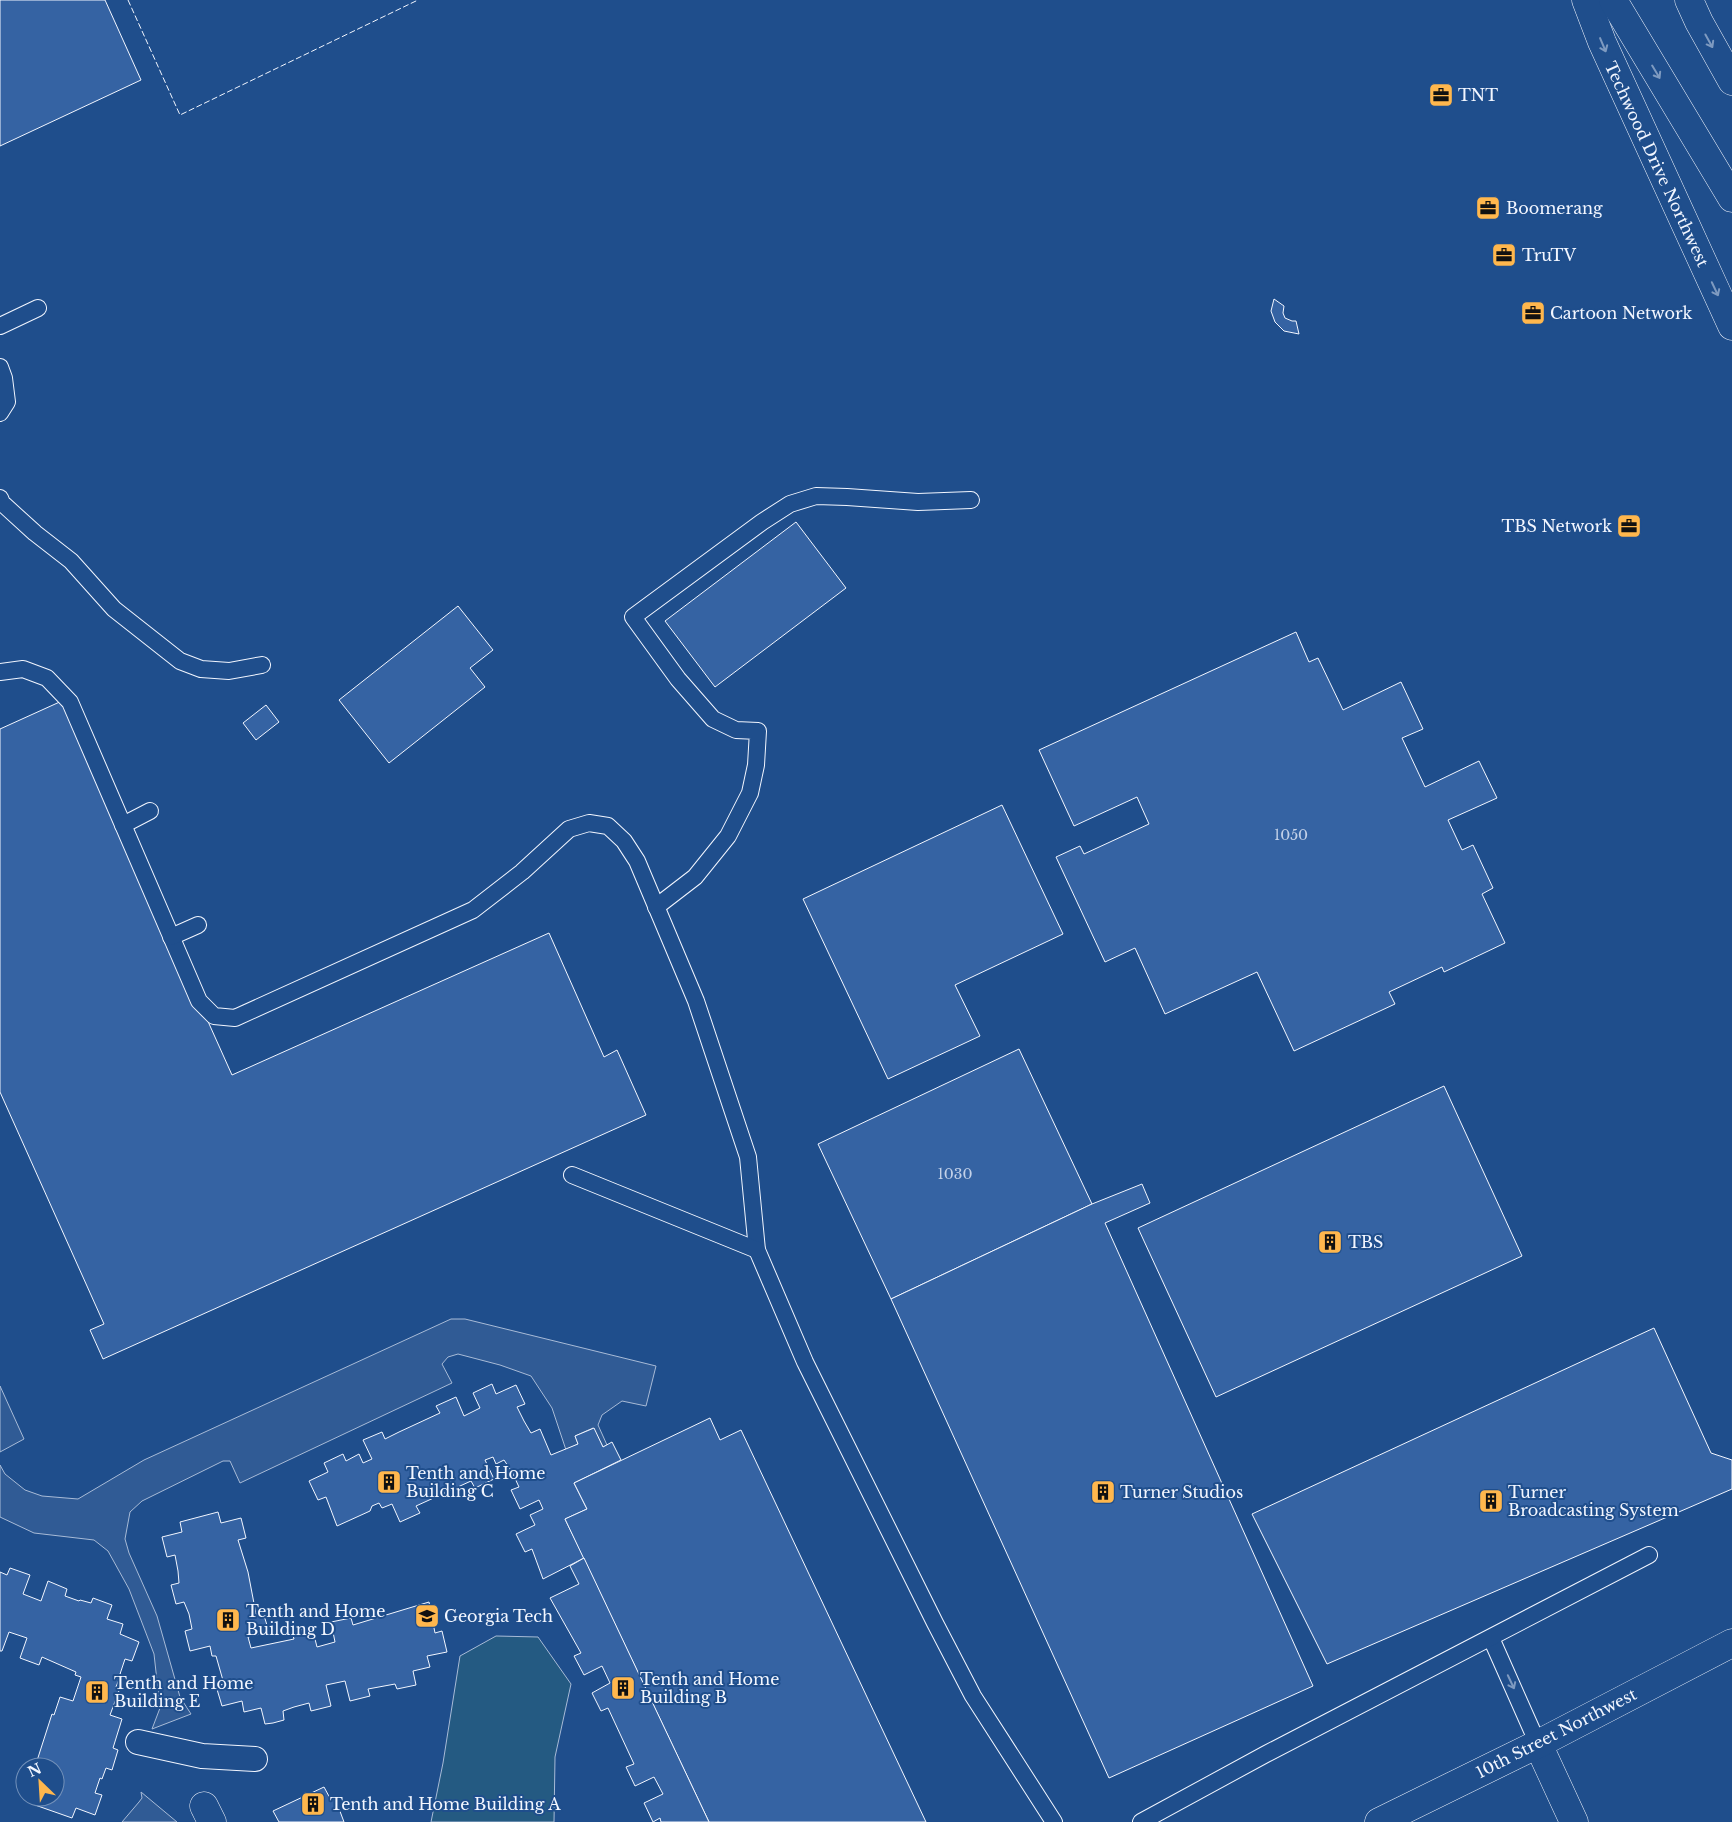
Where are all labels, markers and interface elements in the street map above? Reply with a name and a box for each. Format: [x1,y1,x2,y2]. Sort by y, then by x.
one-way arrow [1705,34,1715,48]
one-way arrow [1599,37,1609,52]
street label: Techwood Drive Northwest [1601,58,1713,270]
one-way arrow [1652,64,1662,79]
office icon: TNT [1428,82,1454,108]
place label: TNT [1458,85,1498,105]
office icon: Boomerang [1475,195,1501,221]
place label: Boomerang [1506,198,1603,218]
office icon: TruTV [1491,242,1517,268]
place label: TruTV [1522,245,1576,265]
one-way arrow [1710,281,1720,296]
office icon: Cartoon Network [1520,300,1546,326]
place label: Cartoon Network [1550,303,1693,323]
office icon: TBS Network [1616,513,1642,539]
place label: TBS Network [1501,516,1612,536]
house number: 1050 [1274,826,1308,844]
house number: 1030 [938,1165,972,1183]
building icon: TBS [1317,1229,1343,1255]
place label: TBS [1348,1232,1383,1252]
place label: Tenth and Home Building C [406,1463,545,1501]
building icon: Tenth and Home Building C [376,1469,402,1495]
building icon: Turner Studios [1090,1479,1116,1505]
place label: Turner Studios [1120,1482,1243,1502]
place label: Turner Broadcasting System [1508,1482,1679,1520]
building icon: Turner Broadcasting System [1478,1488,1504,1514]
place label: Tenth and Home Building D [246,1601,385,1639]
school or university icon: Georgia Tech [414,1603,440,1629]
place label: Georgia Tech [444,1606,553,1626]
building icon: Tenth and Home Building D [215,1607,241,1633]
place label: Tenth and Home Building B [640,1669,779,1707]
place label: Tenth and Home Building E [114,1673,253,1711]
one-way arrow [1507,1674,1517,1689]
building icon: Tenth and Home Building B [610,1675,636,1701]
building icon: Tenth and Home Building E [84,1679,110,1705]
street label: 10th Street Northwest [1472,1684,1640,1782]
north arrow [15,1757,65,1807]
text: N [25,1759,44,1781]
building icon: Tenth and Home Building A [300,1791,326,1817]
place label: Tenth and Home Building A [330,1794,561,1814]

